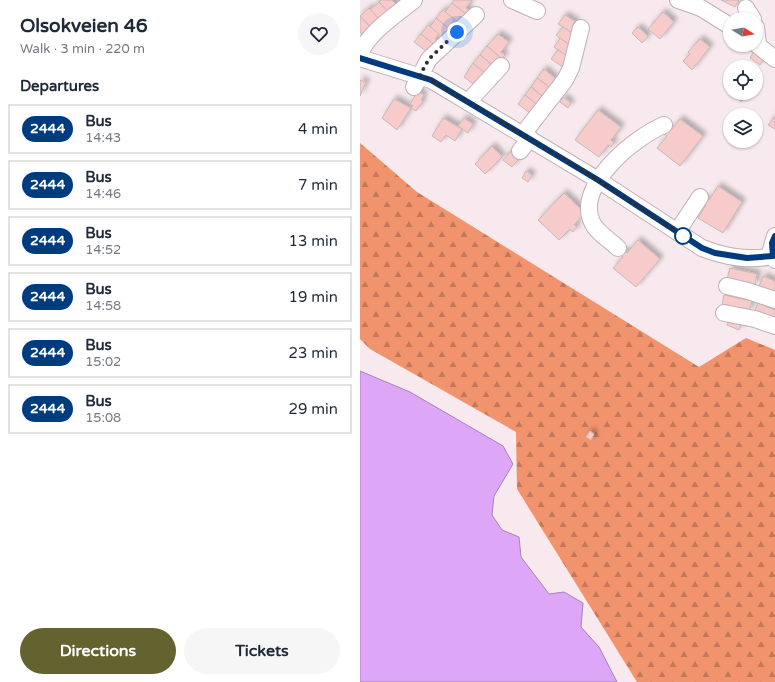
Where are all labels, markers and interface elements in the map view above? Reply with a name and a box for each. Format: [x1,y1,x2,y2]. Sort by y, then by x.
north arrow [723,12,763,52]
map controls [723,12,763,148]
button: heart [298,13,340,55]
text: Olsokveien 46 [20,15,148,37]
your location [447,22,467,42]
text: Walk · 3 min · 220 m [20,41,145,57]
button: locate [723,60,763,100]
text: Departures [20,77,99,95]
button: layers [723,108,763,148]
text: Bus [85,112,112,130]
text: 2444 [30,120,65,137]
text: 4 min [298,120,338,138]
text: 14:43 [85,130,121,146]
text: Bus [85,168,112,186]
text: 2444 [30,176,65,193]
text: 7 min [298,176,338,194]
text: 14:46 [85,186,121,202]
text: Bus [85,224,112,242]
unlabelled marker [674,227,692,245]
text: 2444 [30,232,65,249]
text: 13 min [289,232,338,250]
text: 14:52 [85,242,121,258]
text: Bus [85,280,112,298]
text: 2444 [30,288,65,305]
text: 19 min [289,288,338,306]
text: 14:58 [85,298,121,314]
text: Bus [85,336,112,354]
text: 2444 [30,344,65,361]
text: 23 min [289,344,338,362]
text: 15:02 [85,354,121,370]
text: Bus [85,392,112,410]
text: 2444 [30,400,65,417]
text: 29 min [289,400,338,418]
text: 15:08 [85,410,121,426]
button: Directions [20,628,176,674]
button: Tickets [184,628,340,674]

